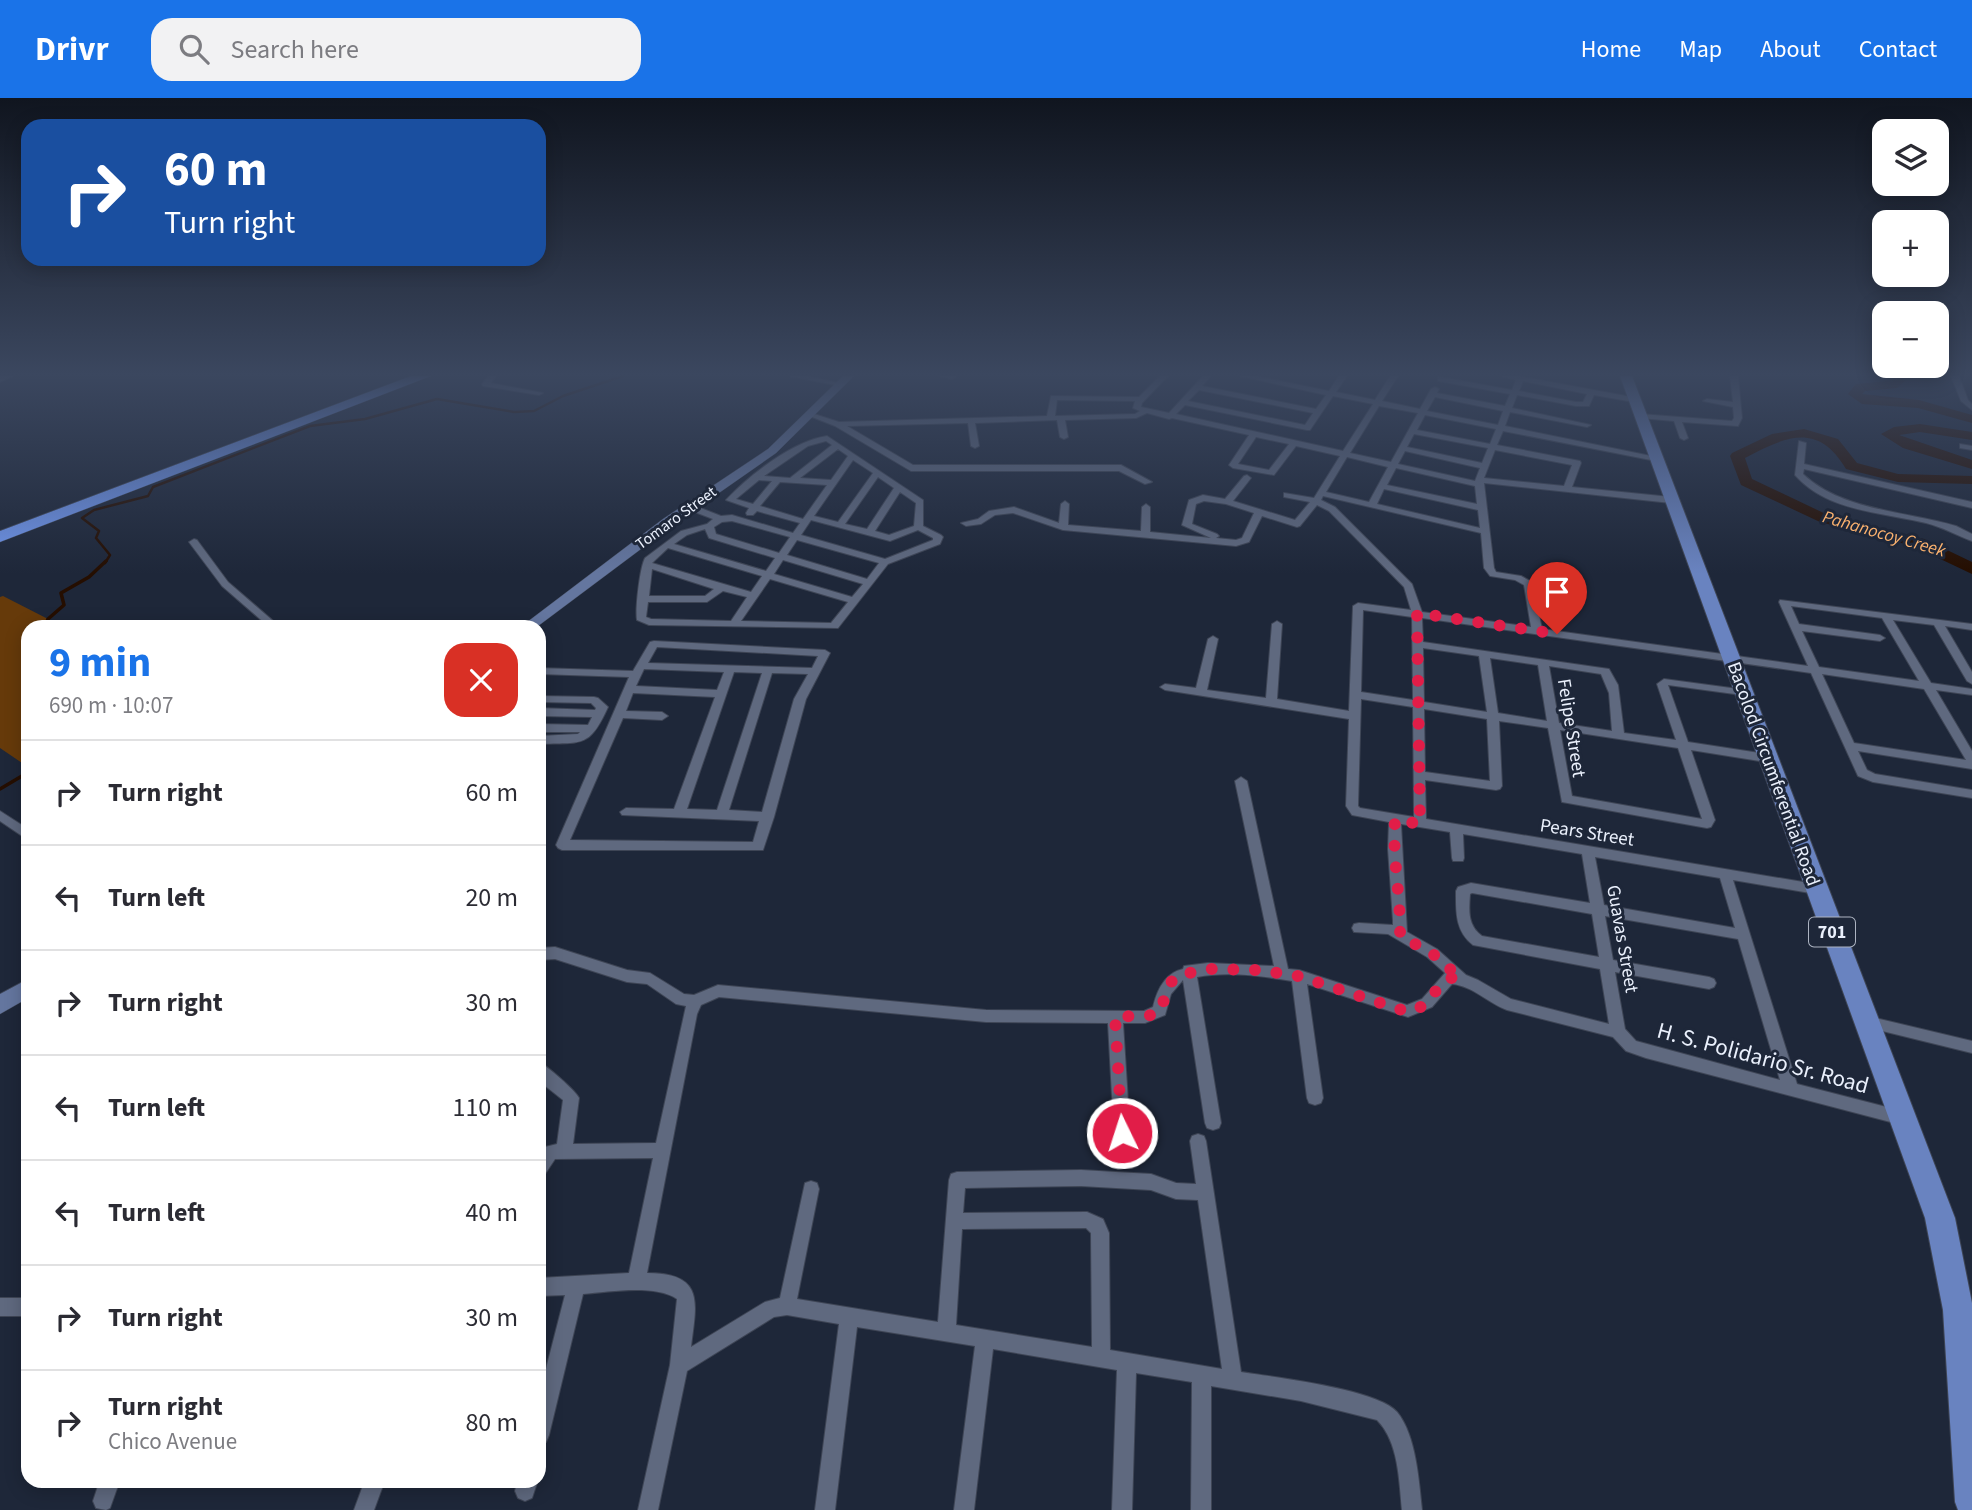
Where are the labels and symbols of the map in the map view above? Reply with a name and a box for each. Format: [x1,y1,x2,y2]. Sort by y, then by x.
street label: Tomaro Street [631,481,721,555]
water label: Pahanocoy Creek [1819,504,1949,564]
pin [1527,562,1587,634]
street label: Bacolod Circumferential Road [1720,658,1826,890]
street label: Felipe Street [1550,677,1592,780]
street label: Pears Street [1538,812,1637,854]
street label: Guavas Street [1599,883,1645,996]
road number: 701 [1809,918,1855,946]
street label: H. S. Polidario Sr. Road [1653,1014,1873,1102]
position arrow [1085,1096,1159,1170]

